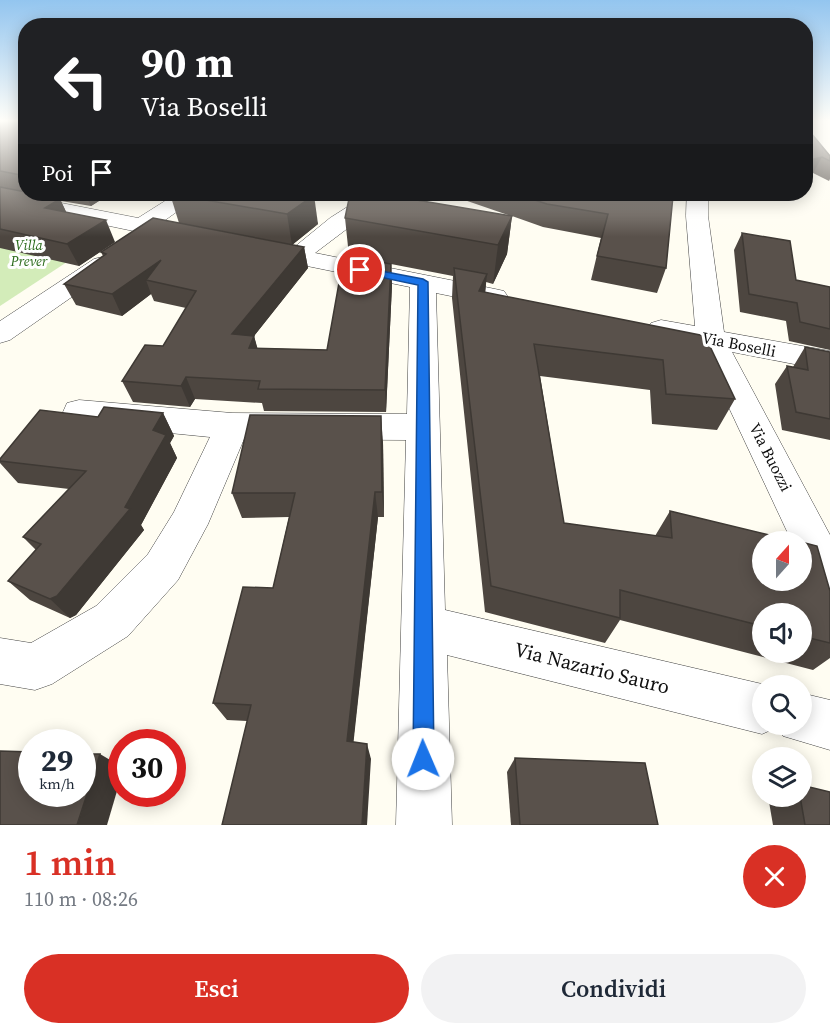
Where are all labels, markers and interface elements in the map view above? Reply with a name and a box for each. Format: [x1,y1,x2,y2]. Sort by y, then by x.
text: 90 m [141,33,234,91]
icon: left [42,42,120,120]
text: Via Boselli [141,88,268,125]
icon: arrive [85,156,118,189]
text: Poi [42,158,73,188]
park label: Villa Prever [10,235,48,271]
pin [334,244,385,295]
icon: arrive [343,253,376,286]
street label: Via Boselli [700,326,778,362]
street label: Via Buozzi [744,419,798,495]
north arrow [752,531,812,591]
map controls [752,531,812,807]
button: sound [752,603,812,663]
street label: Via Nazario Sauro [512,635,672,701]
button: search [752,675,812,735]
position arrow [391,727,455,791]
speed limit sign: 30 [108,729,186,807]
text: 29 [41,740,73,781]
button: layers [752,747,812,807]
text: km/h [39,773,75,794]
text: 1 min [24,838,116,887]
button: close [743,845,806,908]
text: 110 m · 08:26 [24,885,138,913]
button: Esci [24,954,409,1023]
button: Condividi [421,954,806,1023]

